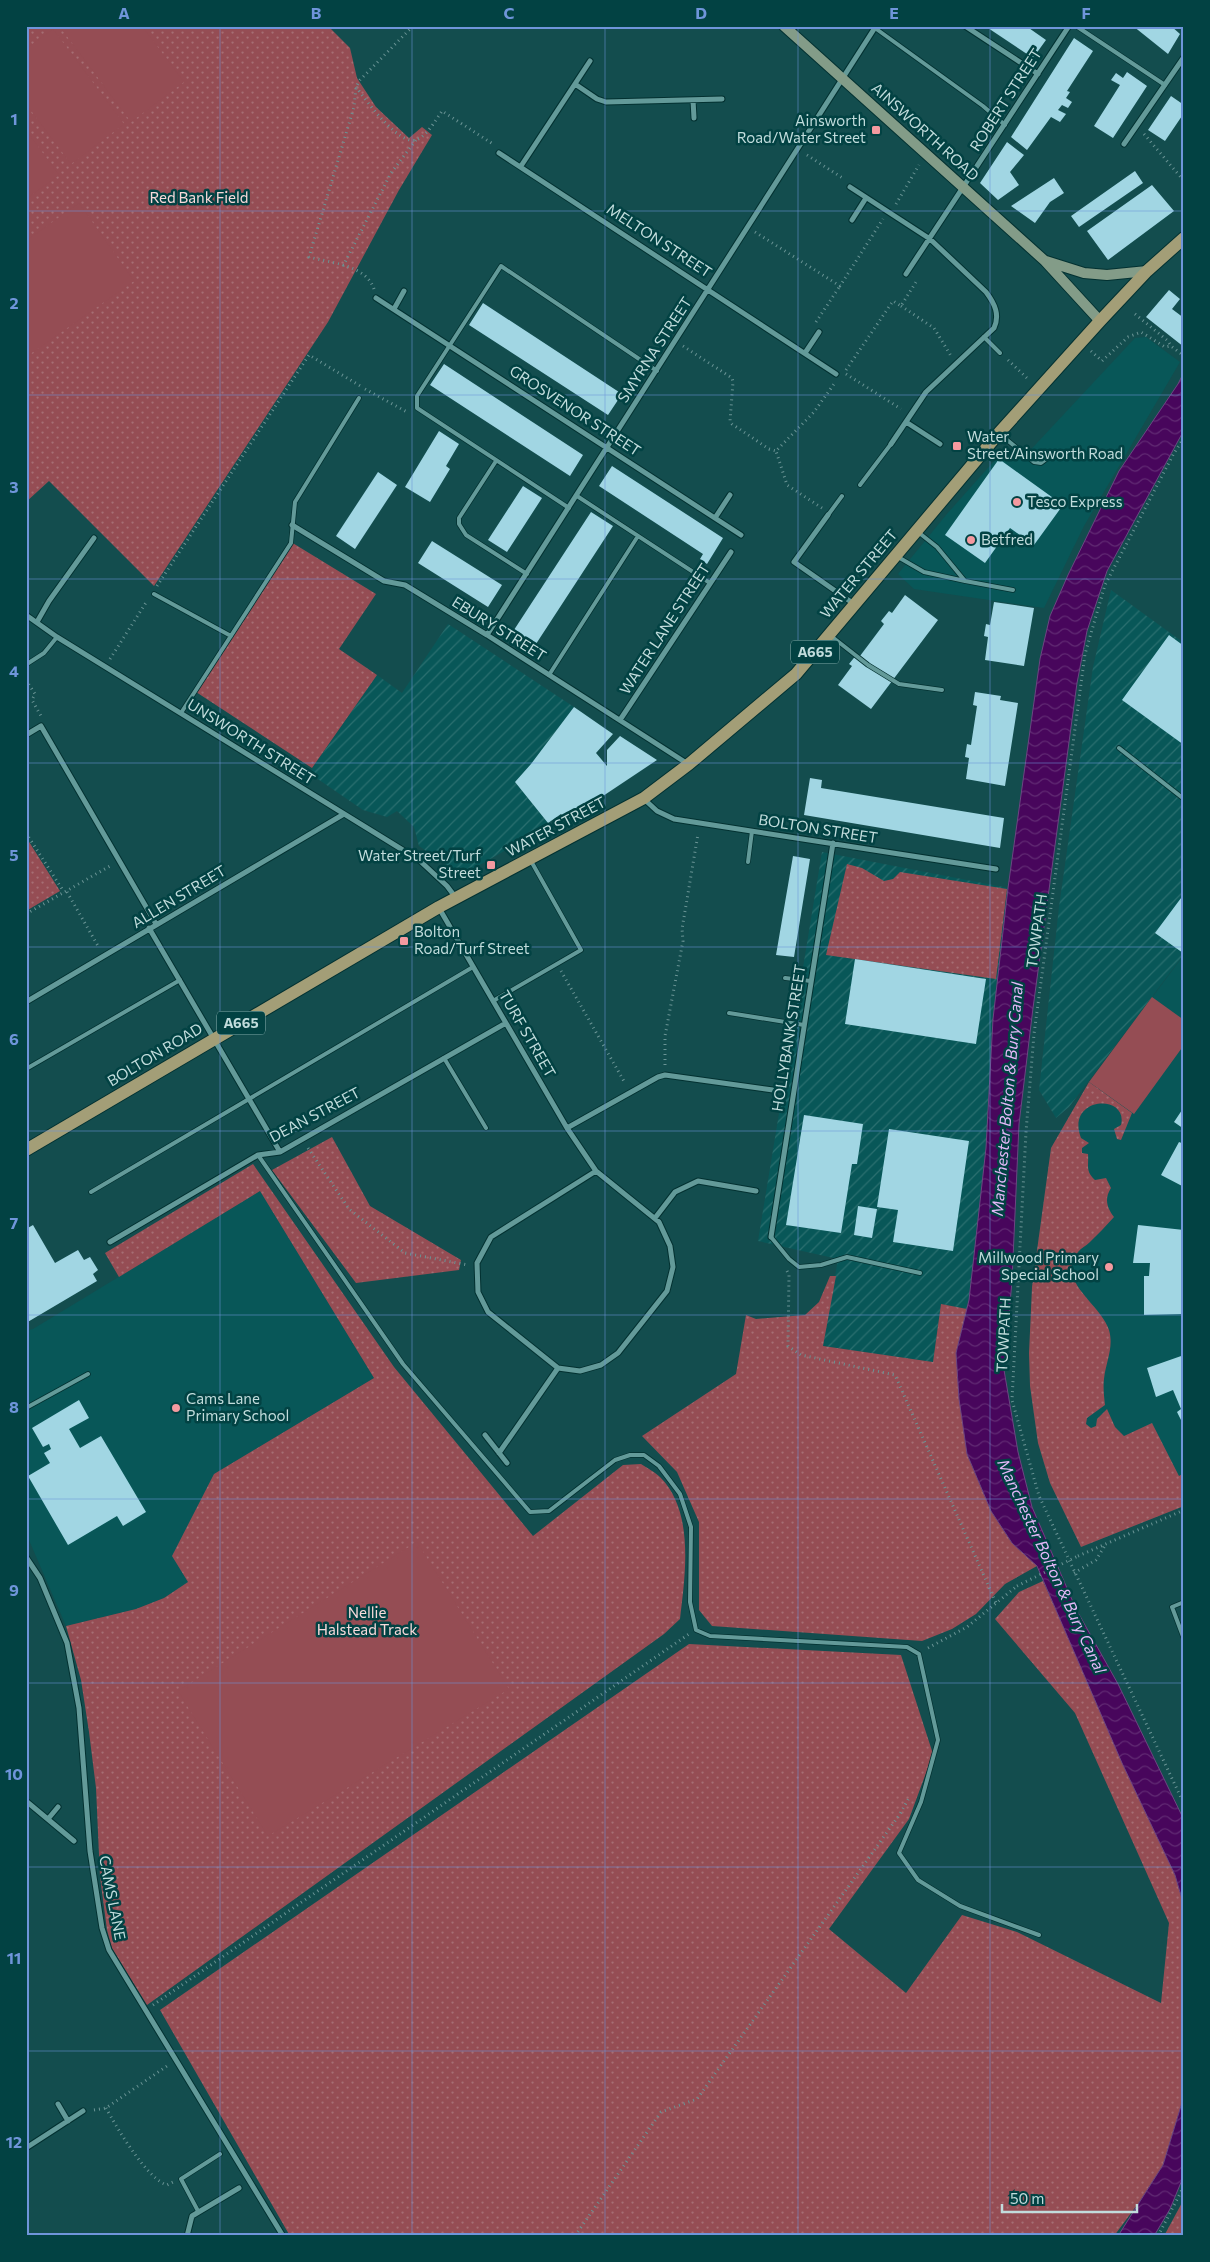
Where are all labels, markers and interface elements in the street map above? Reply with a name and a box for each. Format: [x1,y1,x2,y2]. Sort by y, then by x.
text: A [118,3,130,22]
text: B [311,3,322,22]
text: C [504,3,515,22]
text: D [695,3,707,22]
text: E [889,3,899,22]
text: F [1081,3,1091,22]
street label: ROBERT STREET [965,45,1045,154]
street label: AINSWORTH ROAD [868,78,983,184]
text: 1 [10,109,18,128]
place label: Ainsworth Road/Water Street [737,111,866,146]
marker: Ainsworth Road/Water Street [870,124,882,136]
park label: Red Bank Field [150,188,248,206]
street label: MELTON STREET [604,199,716,281]
text: 2 [9,293,19,312]
street label: SMYRNA STREET [613,293,695,406]
street label: GROSVENOR STREET [507,361,645,460]
place label: Water Street/Ainsworth Road [967,427,1123,462]
marker: Water Street/Ainsworth Road [951,440,963,452]
text: 3 [9,477,19,496]
place label: Tesco Express [1027,492,1123,510]
marker: Tesco Express [1011,496,1023,508]
street label: WATER STREET [816,525,901,621]
place label: Betfred [981,530,1033,548]
marker: Betfred [965,534,977,546]
street label: WATER LANE STREET [615,559,713,697]
street label: EBURY STREET [449,592,550,664]
road number: A665 [791,640,839,664]
text: 4 [9,661,19,680]
street label: UNSWORTH STREET [184,695,319,788]
street label: WATER STREET [503,792,609,860]
street label: BOLTON STREET [757,810,879,846]
text: 5 [9,845,19,864]
place label: Water Street/Turf Street [358,846,481,881]
marker: Water Street/Turf Street [485,859,497,871]
street label: ALLEN STREET [128,861,229,931]
street label: TOWPATH [1022,893,1050,969]
place label: Bolton Road/Turf Street [414,922,530,957]
marker: Bolton Road/Turf Street [398,935,410,947]
street label: HOLLYBANK STREET [767,963,809,1113]
water label: Manchester Bolton & Bury Canal [987,980,1026,1217]
street label: TURF STREET [496,987,560,1081]
road number: A665 [217,1011,265,1034]
street label: BOLTON ROAD [104,1019,205,1090]
text: 6 [9,1029,19,1048]
street label: DEAN STREET [266,1082,363,1146]
text: 7 [10,1213,19,1232]
place label: Millwood Primary Special School [978,1248,1099,1283]
marker: Millwood Primary Special School [1103,1261,1115,1273]
street label: TOWPATH [992,1297,1014,1373]
place label: Cams Lane Primary School [186,1389,289,1424]
text: 8 [9,1397,19,1416]
marker: Cams Lane Primary School [170,1402,182,1414]
water label: Manchester Bolton & Bury Canal [994,1455,1111,1677]
text: 9 [9,1580,19,1599]
park label: Nellie Halstead Track [317,1603,417,1638]
text: 10 [5,1764,23,1783]
street label: CAMS LANE [96,1854,130,1942]
text: 11 [7,1948,21,1967]
text: 12 [6,2132,22,2151]
scale bar [1002,2182,1138,2214]
text: 50 m [1010,2189,1044,2207]

